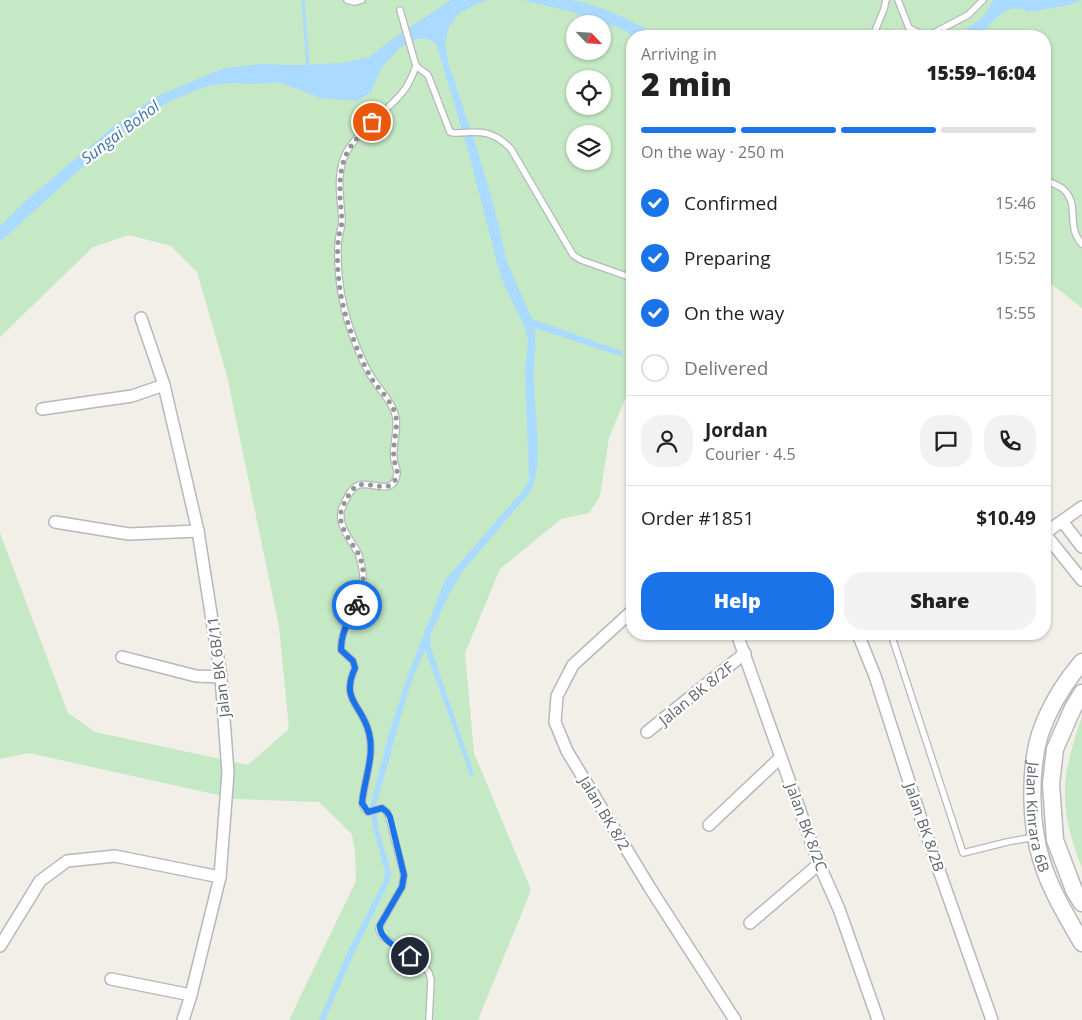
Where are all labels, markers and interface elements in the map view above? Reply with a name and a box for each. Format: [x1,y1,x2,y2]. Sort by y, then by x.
north arrow [566,15,611,60]
map controls [566,15,611,170]
text: Arriving in [641,43,717,65]
text: 15:59–16:04 [926,60,1036,86]
text: 2 min [641,62,732,105]
button: locate [566,70,611,115]
water label: Sungai Bohol [76,95,164,169]
pin [351,101,393,143]
icon: bag [358,108,386,136]
button: layers [566,125,611,170]
text: On the way · 250 m [641,141,784,163]
icon: check [641,189,669,217]
text: Confirmed [684,190,778,216]
text: 15:46 [995,192,1036,214]
icon: check [641,244,669,272]
text: Preparing [684,245,771,271]
text: 15:52 [995,247,1036,269]
icon: check [641,299,669,327]
text: On the way [684,300,784,326]
text: 15:55 [995,302,1036,324]
text: Delivered [684,355,768,381]
button: person [641,415,693,467]
button: chat [920,415,972,467]
button: phone [984,415,1036,467]
text: Jordan [705,417,768,443]
text: Courier · 4.5 [705,443,796,465]
text: Order #1851 [641,505,754,531]
text: $10.49 [976,505,1036,531]
button: Help [641,572,834,630]
button: Share [844,572,1036,630]
courier [332,580,382,630]
icon: bike [343,591,371,619]
street label: Jalan BK 6B/11 [202,616,234,720]
street label: Jalan BK 8/2F [653,657,738,731]
street label: Jalan Kinrara 6B [1022,759,1055,875]
street label: Jalan BK 8/2 [574,771,635,854]
street label: Jalan BK 8/2C [781,778,832,874]
street label: Jalan BK 8/2B [900,778,950,874]
pin [389,935,431,977]
icon: home [396,942,424,970]

